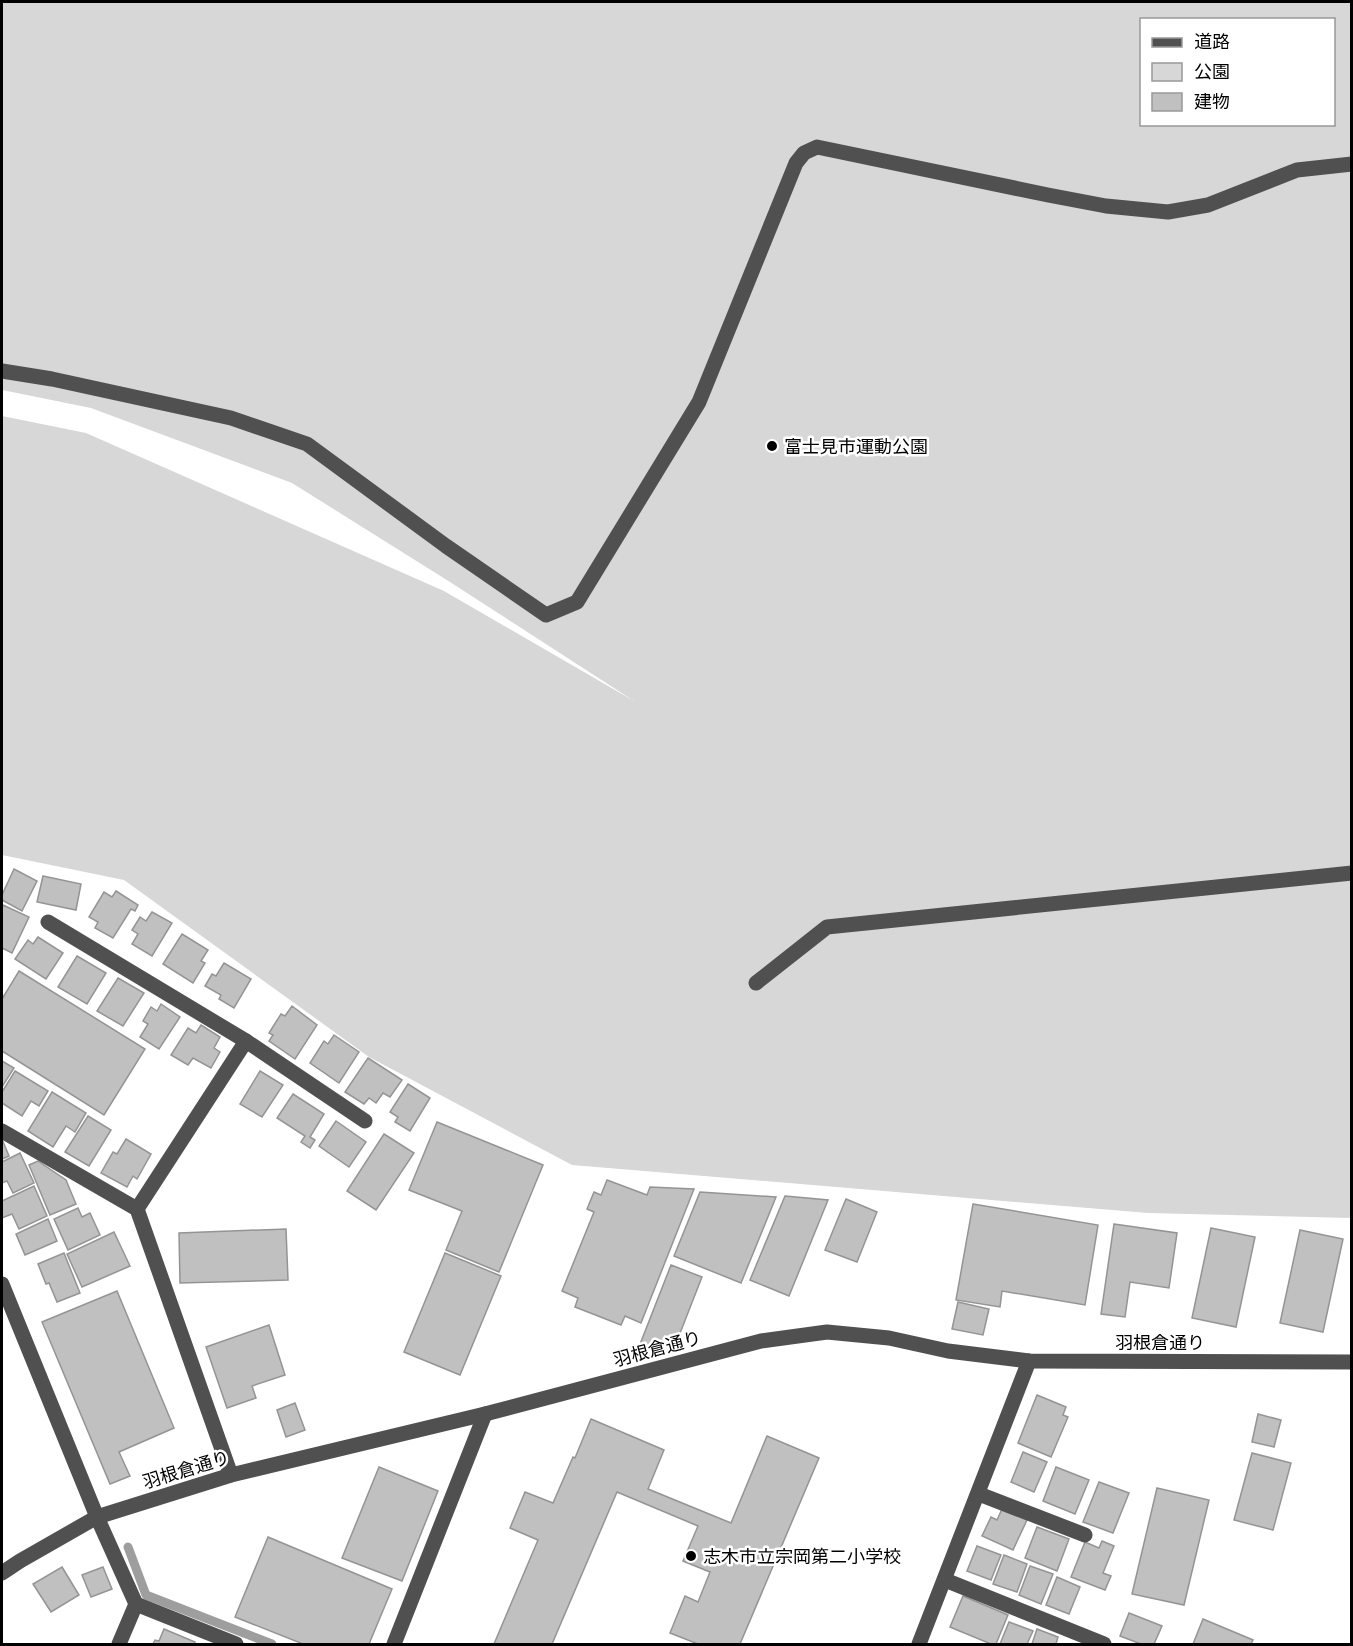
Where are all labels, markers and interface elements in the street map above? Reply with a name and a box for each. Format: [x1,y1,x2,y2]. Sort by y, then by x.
legend [1140,18,1335,126]
text: 道路 [1194,29,1230,53]
text: 公園 [1194,59,1230,83]
text: 建物 [1194,89,1230,113]
place label: 富士見市運動公園 [784,434,928,458]
marker: 富士見市運動公園 [765,439,779,453]
street label: 羽根倉通り [610,1325,704,1371]
street label: 羽根倉通り [1115,1330,1205,1354]
street label: 羽根倉通り [139,1444,233,1494]
place label: 志木市立宗岡第二小学校 [703,1544,901,1568]
marker: 志木市立宗岡第二小学校 [684,1549,698,1563]

